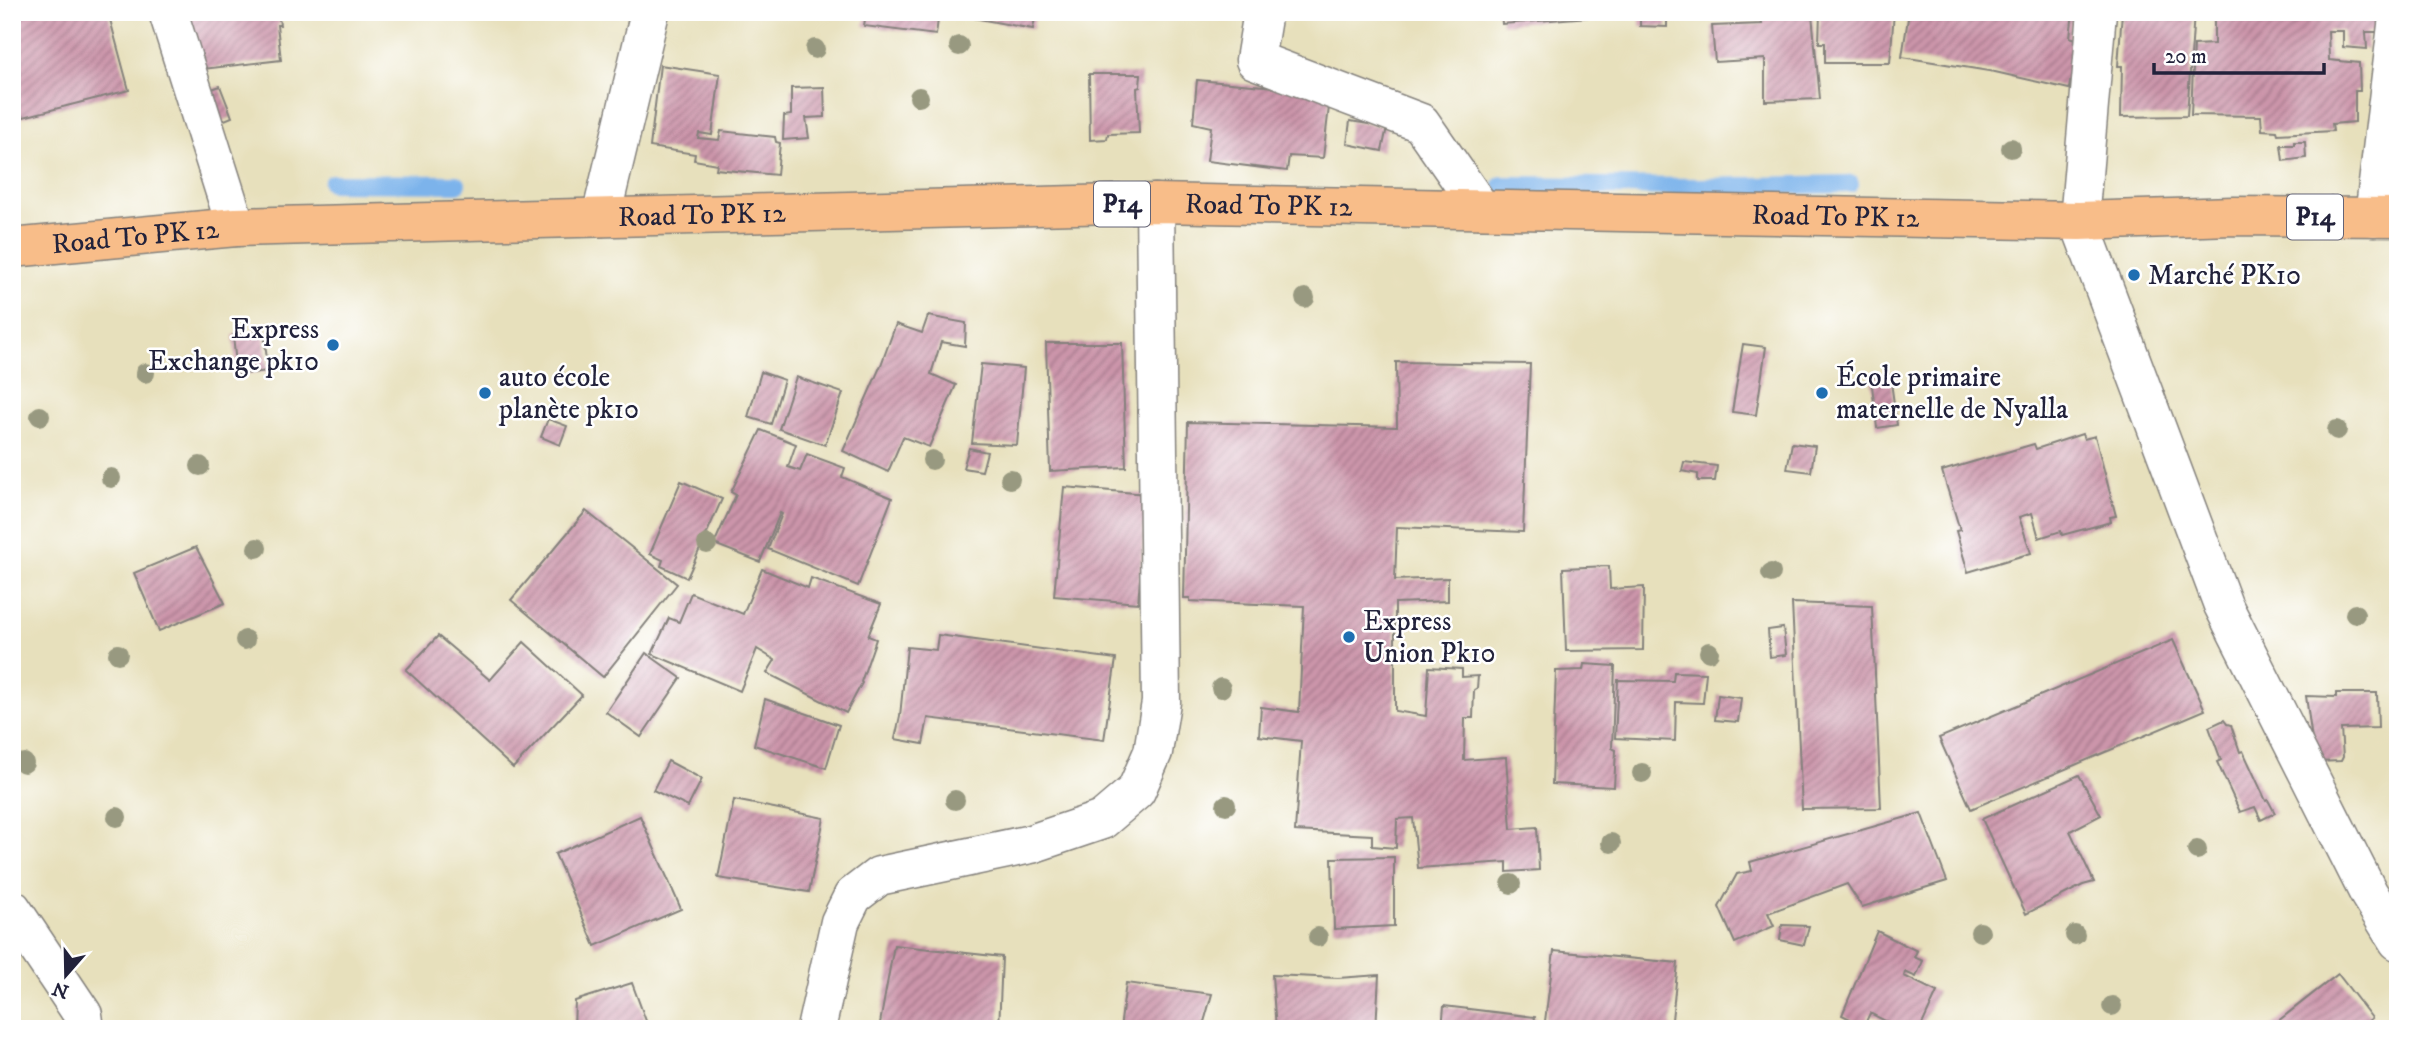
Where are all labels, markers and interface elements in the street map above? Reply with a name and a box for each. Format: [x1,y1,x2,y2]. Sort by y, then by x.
scale bar [2154,32,2324,76]
text: 20 m [2165,44,2207,70]
road number: P14 [1094,182,1150,226]
street label: Road To PK 12 [1184,186,1353,224]
road number: P14 [2287,194,2343,240]
street label: Road To PK 12 [618,195,786,235]
street label: Road To PK 12 [1751,197,1920,235]
street label: Road To PK 12 [50,211,221,262]
place label: Marché PK10 [2148,258,2301,293]
marker: Marché PK10 [2126,267,2142,283]
place label: Express Exchange pk10 [148,312,319,379]
marker: Express Exchange pk10 [325,337,341,353]
place label: auto école planète pk10 [498,360,639,427]
place label: École primaire maternelle de Nyalla [1836,360,2068,427]
marker: auto école planète pk10 [477,385,493,401]
marker: École primaire maternelle de Nyalla [1814,385,1830,401]
place label: Express Union Pk10 [1363,604,1496,671]
marker: Express Union Pk10 [1341,629,1357,645]
north arrow [32,940,102,1010]
text: N [49,976,72,1003]

